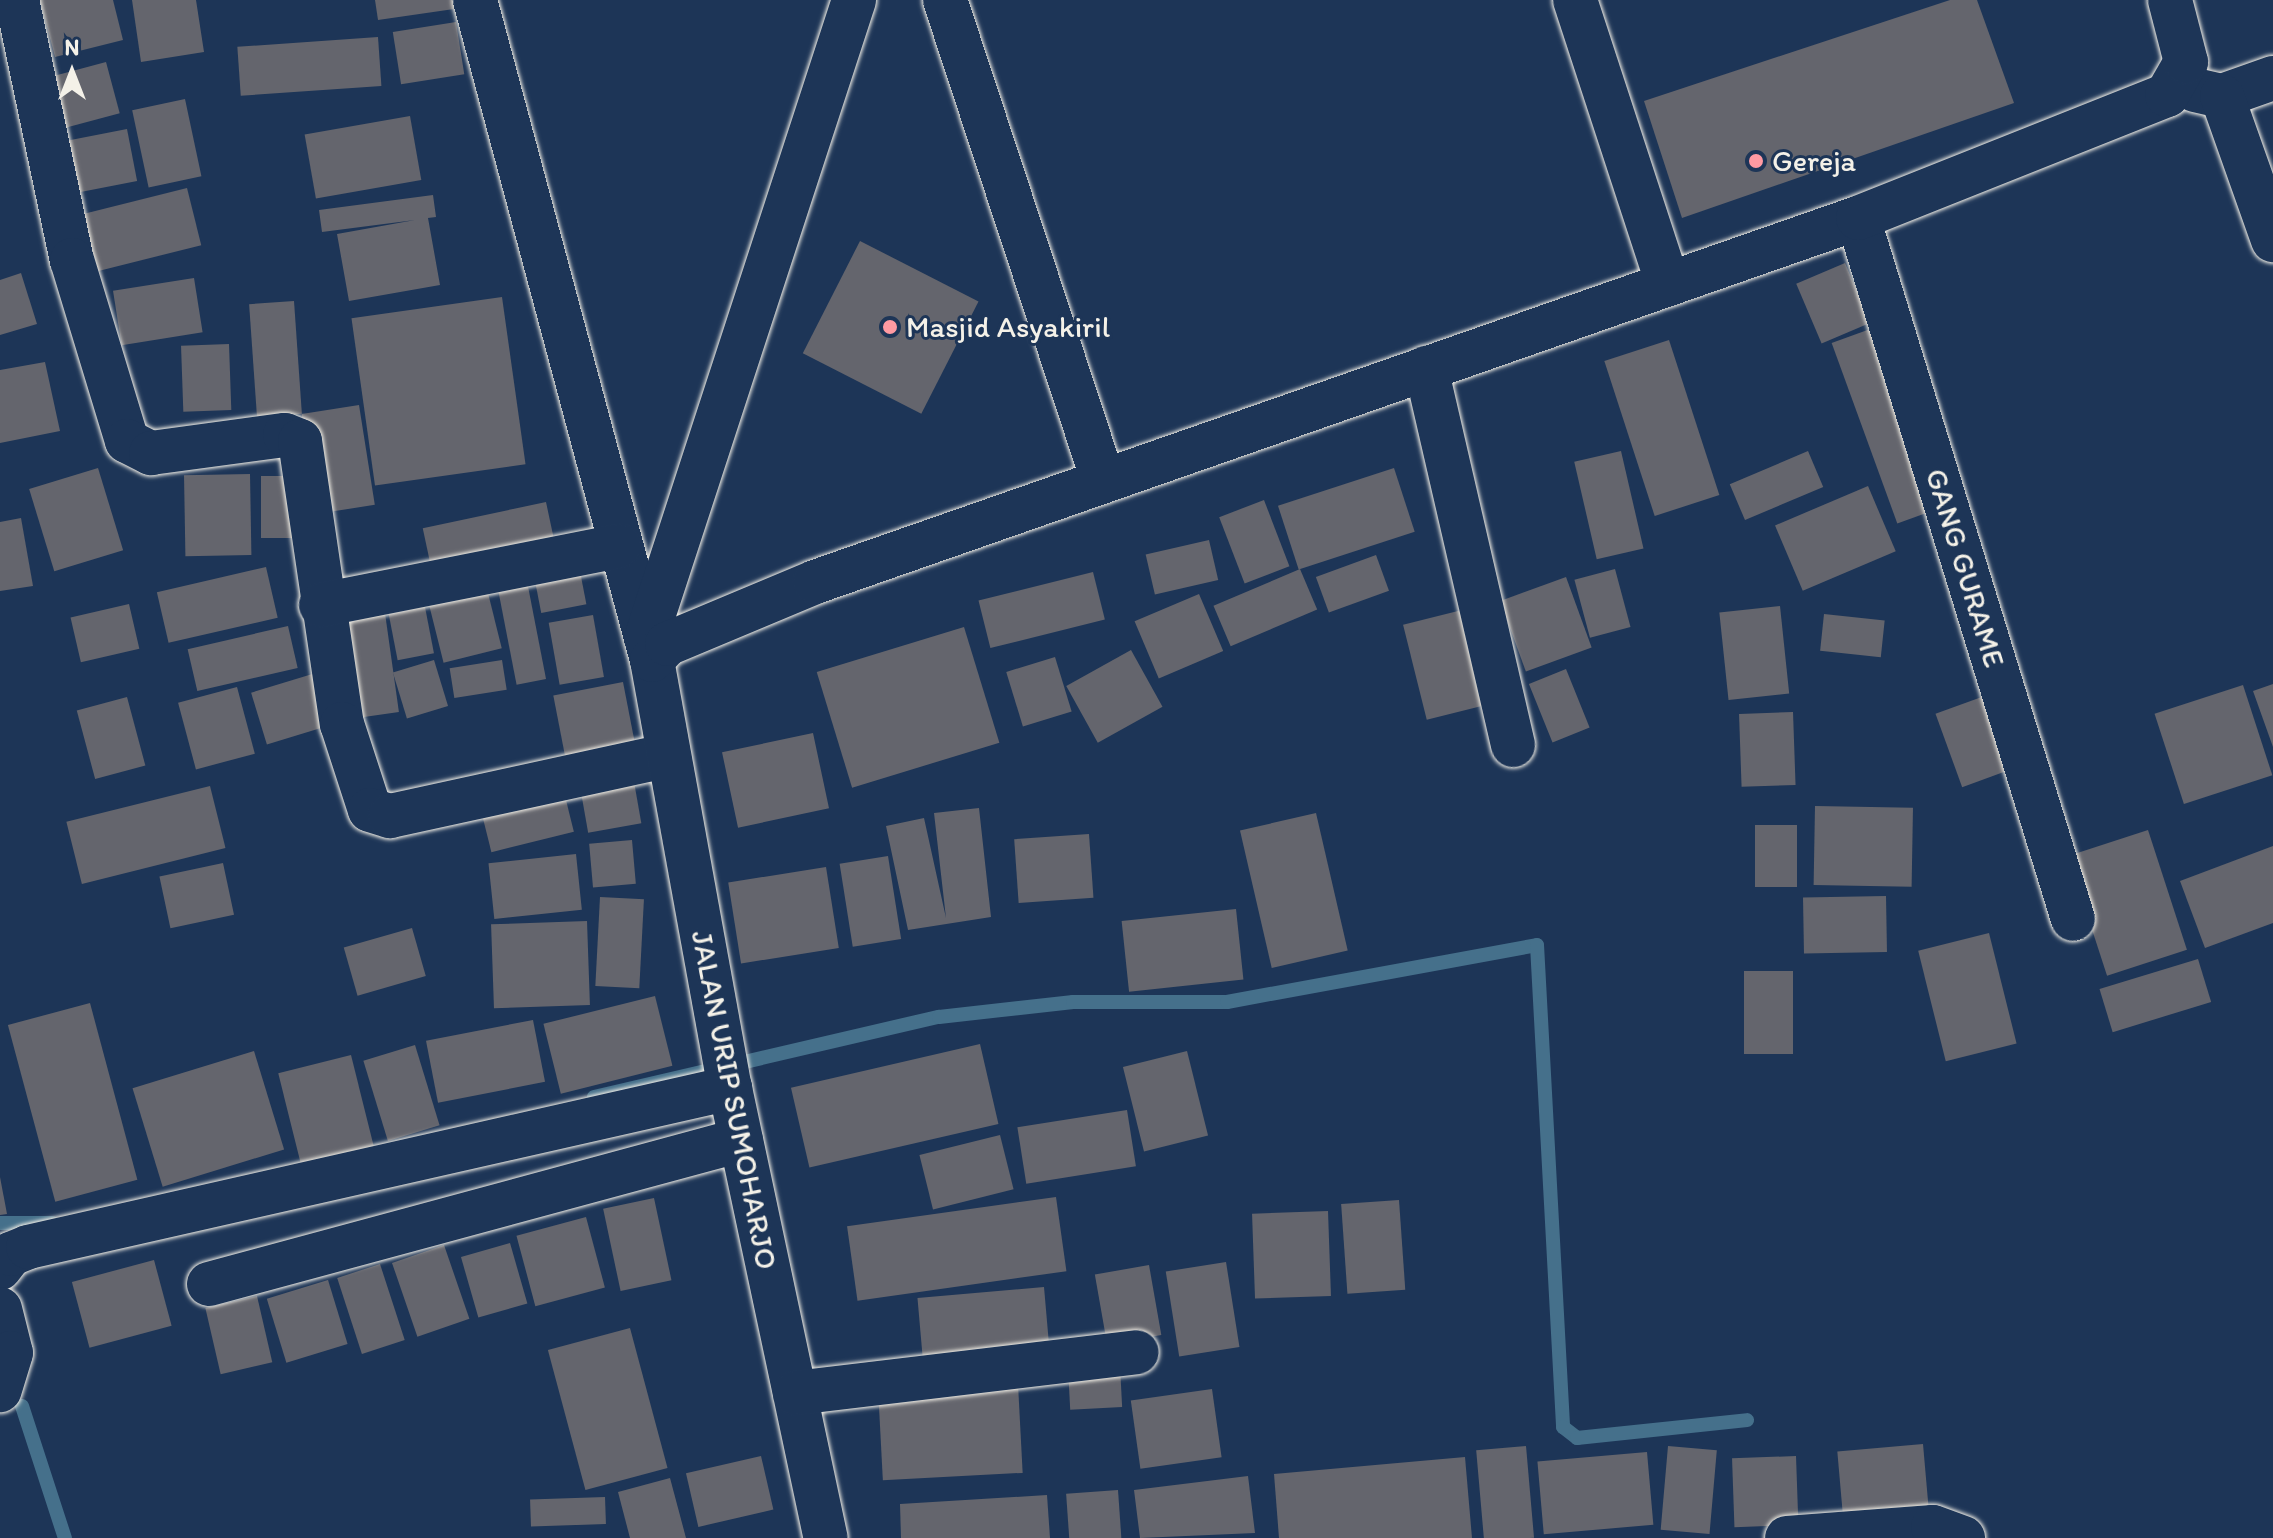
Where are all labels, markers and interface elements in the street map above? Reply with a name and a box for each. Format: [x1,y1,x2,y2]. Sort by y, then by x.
north arrow [32,32,112,112]
text: N [65,34,79,61]
place label: Gereja [1772,143,1856,179]
marker: Gereja [1747,152,1765,170]
place label: Masjid Asyakiril [906,309,1110,345]
marker: Masjid Asyakiril [881,318,899,336]
street label: GANG GURAME [1918,464,2012,672]
street label: JALAN URIP SUMOHARJO [684,929,784,1271]

